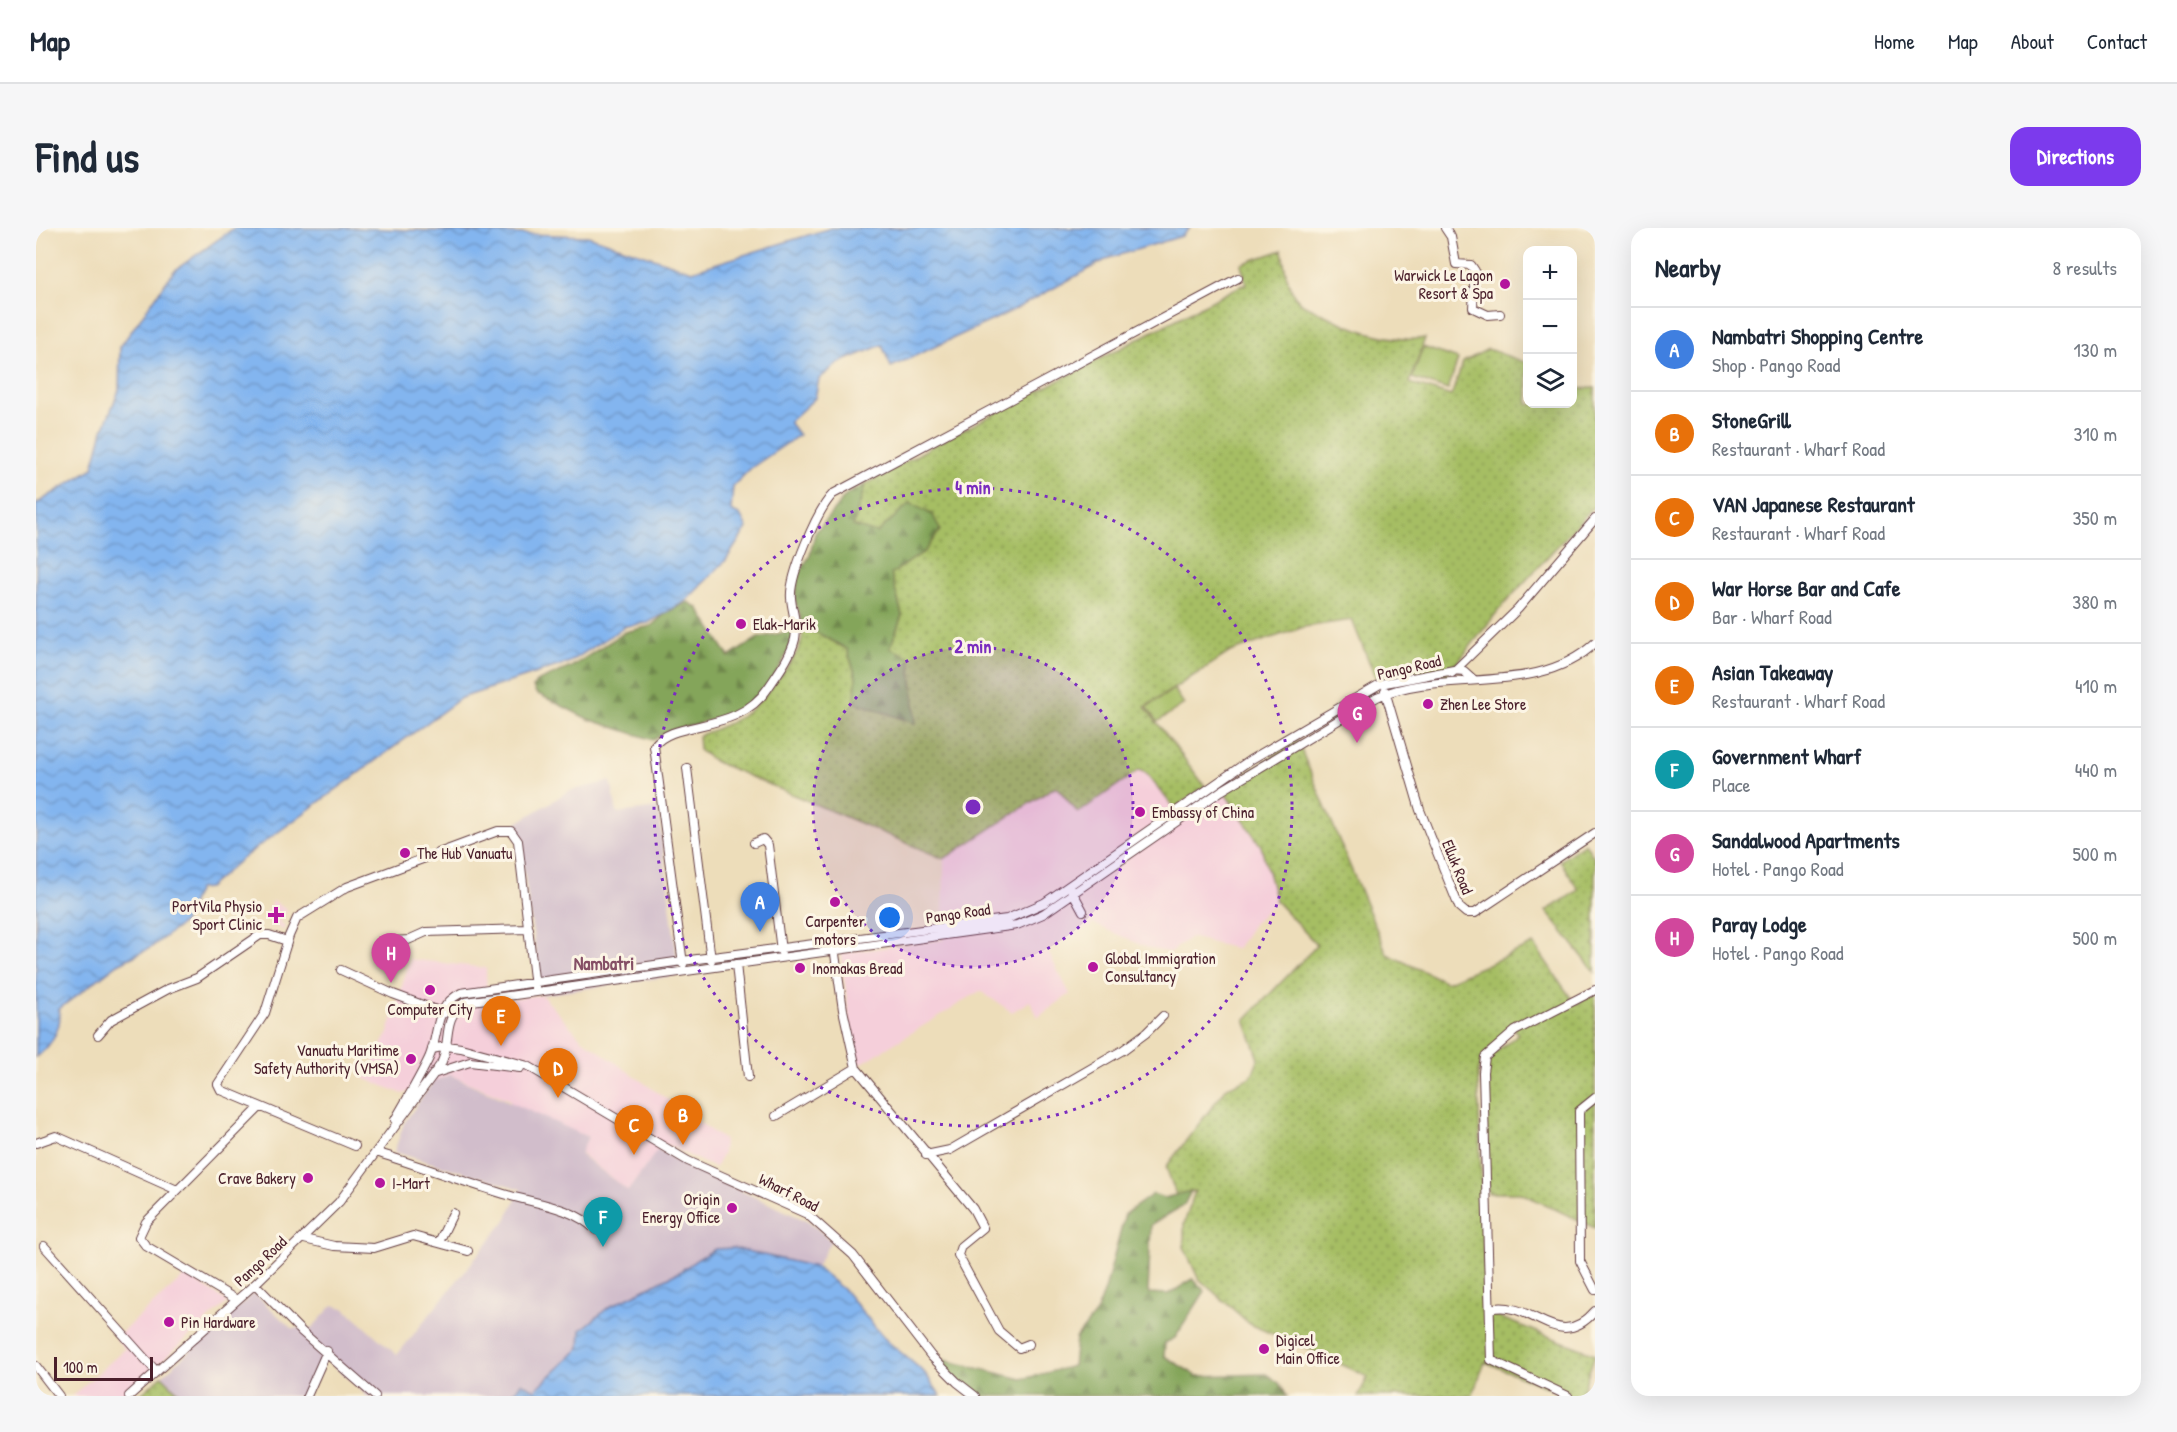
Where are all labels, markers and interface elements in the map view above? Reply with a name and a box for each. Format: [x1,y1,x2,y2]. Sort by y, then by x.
text: Map [30,22,70,60]
text: Home [1874,27,1915,56]
text: Map [1948,27,1978,56]
text: About [2011,27,2054,56]
text: Contact [2087,27,2147,56]
button: Directions [2010,127,2141,186]
text: Find us [36,128,139,185]
map controls [1523,246,1577,408]
button: + [1523,246,1577,300]
text: Nearby [1655,250,1721,285]
text: 8 results [2052,254,2117,281]
place label: Warwick Le Lagon Resort & Spa [1394,264,1493,304]
marker: Warwick Le Lagon Resort & Spa [1498,277,1512,291]
button: − [1523,300,1577,354]
text: Nambatri Shopping Centre [1712,321,1923,351]
text: A [1670,336,1679,363]
text: 130 m [2074,336,2117,363]
text: Shop · Pango Road [1712,351,1840,378]
button: layers [1523,354,1577,408]
text: StoneGrill [1712,405,1791,435]
text: B [1669,420,1680,447]
text: 310 m [2074,420,2117,447]
text: Restaurant · Wharf Road [1712,435,1885,462]
text: 4 min [955,475,991,500]
text: VAN Japanese Restaurant [1712,489,1914,519]
text: C [1669,504,1680,531]
text: 350 m [2072,504,2117,531]
text: Restaurant · Wharf Road [1712,519,1885,546]
text: War Horse Bar and Cafe [1712,573,1900,603]
text: D [1670,588,1679,615]
text: 380 m [2072,588,2117,615]
text: Bar · Wharf Road [1712,603,1832,630]
place label: Elak-Marik [753,613,816,635]
marker: Elak-Marik [734,617,748,631]
text: 2 min [955,634,991,659]
street label: Pango Road [1375,649,1443,685]
text: Asian Takeaway [1712,657,1833,687]
text: E [1670,672,1679,699]
text: 410 m [2075,672,2117,699]
text: Restaurant · Wharf Road [1712,687,1885,714]
place label: Zhen Lee Store [1440,693,1527,715]
pin: G [1338,694,1376,743]
marker: Zhen Lee Store [1421,697,1435,711]
text: Government Wharf [1712,741,1861,771]
text: F [1671,756,1678,783]
text: 440 m [2075,756,2117,783]
text: Place [1712,771,1751,798]
centre of rings [963,797,983,817]
place label: Embassy of China [1152,801,1254,823]
marker: Embassy of China [1133,805,1147,819]
text: Sandalwood Apartments [1712,825,1900,855]
street label: Elluk Road [1437,836,1479,898]
text: G [1670,840,1679,867]
text: 500 m [2072,840,2117,867]
place label: The Hub Vanuatu [417,842,513,864]
marker: The Hub Vanuatu [398,846,412,860]
text: Hotel · Pango Road [1712,855,1844,882]
pin: A [740,882,780,932]
place label: PortVila Physio Sport Clinic [172,895,263,935]
marker: Carpenter motors [828,895,842,909]
street label: Pango Road [924,898,992,928]
your location [875,903,904,932]
marker: PortVila Physio Sport Clinic [267,906,285,924]
text: Paray Lodge [1712,909,1807,939]
place label: Carpenter motors [805,910,865,950]
text: H [1670,924,1679,951]
text: 500 m [2072,924,2117,951]
pin: H [372,934,410,983]
text: Hotel · Pango Road [1712,939,1844,966]
place label: Global Immigration Consultancy [1105,947,1216,987]
district label: Nambatri [574,951,634,976]
place label: Inomakas Bread [812,957,903,979]
marker: Global Immigration Consultancy [1086,960,1100,974]
marker: Inomakas Bread [793,961,807,975]
marker: Computer City [423,983,437,997]
pin: E [482,996,520,1046]
place label: Computer City [387,998,473,1020]
place label: Vanuatu Maritime Safety Authority (VMSA) [254,1039,400,1079]
pin: D [538,1048,578,1098]
marker: Vanuatu Maritime Safety Authority (VMSA) [404,1052,418,1066]
pin: B [664,1096,702,1145]
pin: C [614,1106,654,1155]
place label: Crave Bakery [218,1167,296,1189]
street label: Wharf Road [755,1168,823,1216]
marker: Crave Bakery [301,1171,315,1185]
place label: I-Mart [392,1172,430,1194]
marker: I-Mart [373,1176,387,1190]
place label: Origin Energy Office [642,1188,721,1228]
pin: F [584,1198,622,1247]
marker: Origin Energy Office [725,1201,739,1215]
street label: Pango Road [229,1231,291,1291]
place label: Pin Hardware [181,1311,256,1333]
marker: Pin Hardware [162,1315,176,1329]
place label: Digicel Main Office [1276,1329,1340,1369]
marker: Digicel Main Office [1257,1342,1271,1356]
scale bar [54,1354,153,1382]
text: 100 m [63,1356,98,1378]

